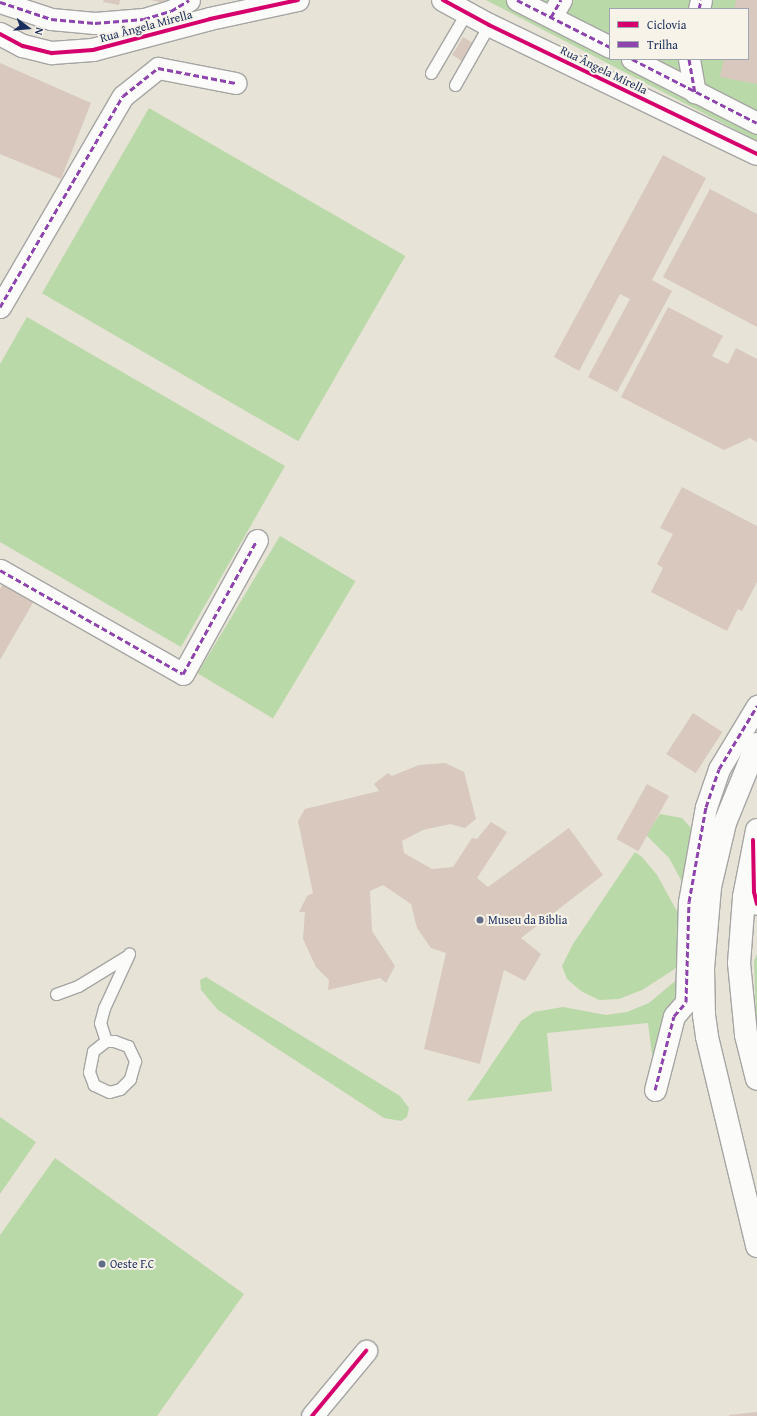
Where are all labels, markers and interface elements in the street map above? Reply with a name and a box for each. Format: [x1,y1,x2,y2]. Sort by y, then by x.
street label: Rua Ângela Mirella [98,7,194,45]
north arrow [8,8,48,48]
legend [609,8,749,60]
text: Ciclovia [647,16,686,33]
text: N [31,26,48,37]
text: Trilha [647,36,678,53]
street label: Rua Ângela Mirella [558,43,650,97]
place label: Museu da Biblia [488,913,567,927]
marker: Museu da Biblia [475,915,485,925]
place label: Oeste F.C [110,1257,154,1271]
marker: Oeste F.C [97,1259,107,1269]

